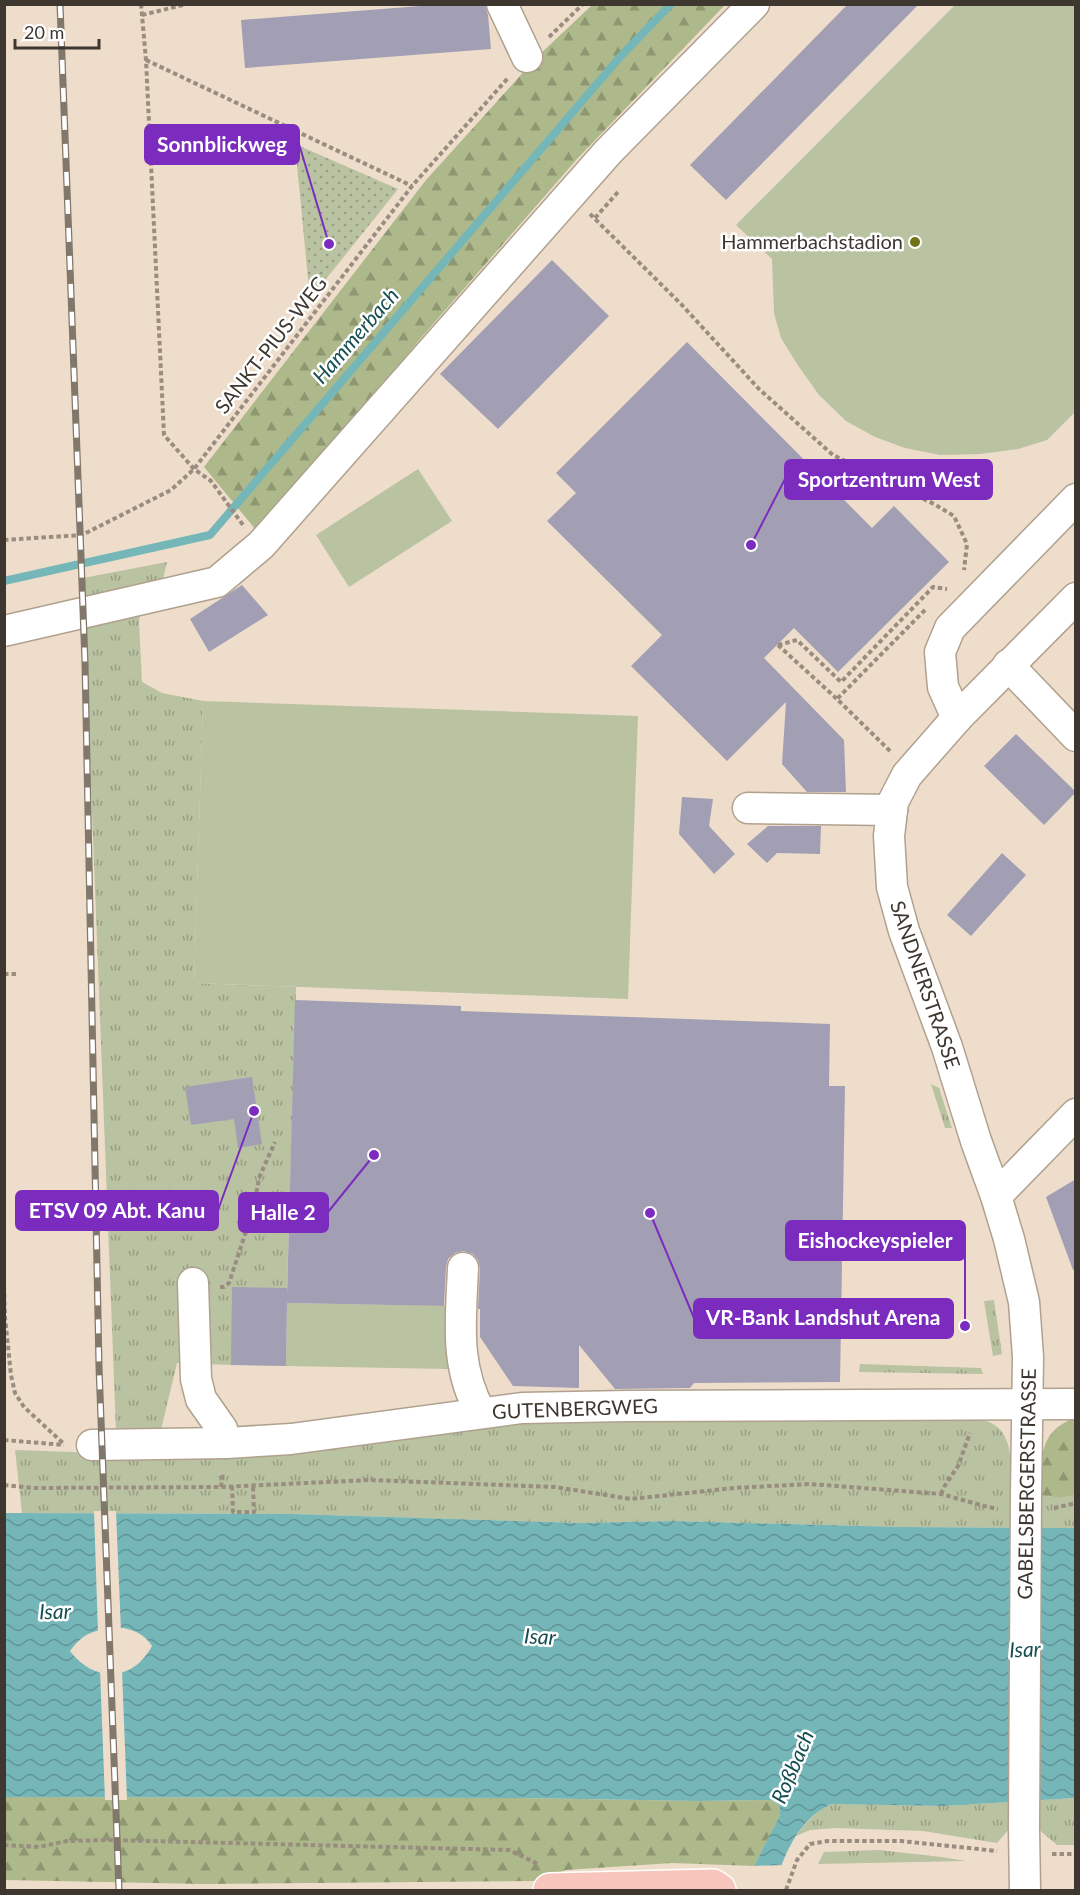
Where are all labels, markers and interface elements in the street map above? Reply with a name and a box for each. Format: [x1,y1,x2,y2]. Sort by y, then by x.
scale bar [15,12,99,50]
text: 20 m [24,21,64,43]
callout: Sonnblickweg [145,125,299,164]
text: Sonnblickweg [157,131,287,156]
place label: Hammerbachstadion [721,229,903,253]
marker: Hammerbachstadion [908,235,922,249]
street label: SANKT-PIUS-WEG [209,271,331,418]
water label: Hammerbach [307,282,403,388]
callout: Sportzentrum West [785,460,992,499]
text: Sportzentrum West [798,466,980,491]
street label: SANDNERSTRASSE [886,898,966,1072]
callout: ETSV 09 Abt. Kanu [16,1191,218,1230]
callout: Halle 2 [239,1193,328,1232]
text: ETSV 09 Abt. Kanu [29,1197,205,1222]
text: Halle 2 [250,1199,316,1224]
callout: Eishockeyspieler [786,1221,965,1260]
text: Eishockeyspieler [797,1227,953,1252]
callout: VR-Bank Landshut Arena [694,1299,953,1338]
text: VR-Bank Landshut Arena [705,1304,940,1329]
street label: GABELSBERGERSTRASSE [1012,1368,1040,1600]
street label: GUTENBERGWEG [492,1393,658,1423]
water label: Isar [39,1598,72,1623]
water label: Isar [524,1622,557,1649]
water label: Isar [1009,1635,1042,1662]
water label: Roßbach [765,1726,818,1807]

